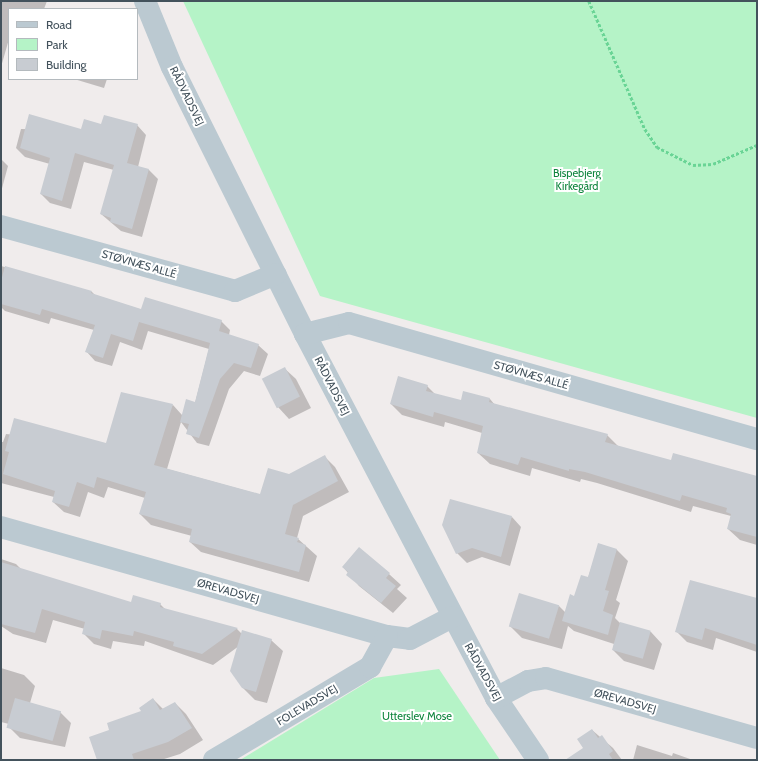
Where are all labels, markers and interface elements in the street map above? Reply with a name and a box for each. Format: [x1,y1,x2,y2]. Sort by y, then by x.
legend [8,8,138,80]
text: Road [46,17,72,32]
text: Park [46,37,68,52]
text: Building [46,57,87,72]
street label: RÅDVADSVEJ [167,64,207,128]
park label: Bispebjerg Kirkegård [553,167,601,193]
street label: STØVNÆS ALLÉ [100,247,178,281]
street label: RÅDVADSVEJ [312,354,352,418]
street label: STØVNÆS ALLÉ [492,358,570,392]
street label: ØREVADSVEJ [195,576,261,606]
street label: RÅDVADSVEJ [462,641,504,703]
street label: FOLEVADSVEJ [274,682,340,728]
street label: ØREVADSVEJ [592,686,658,716]
park label: Utterslev Mose [382,709,452,723]

